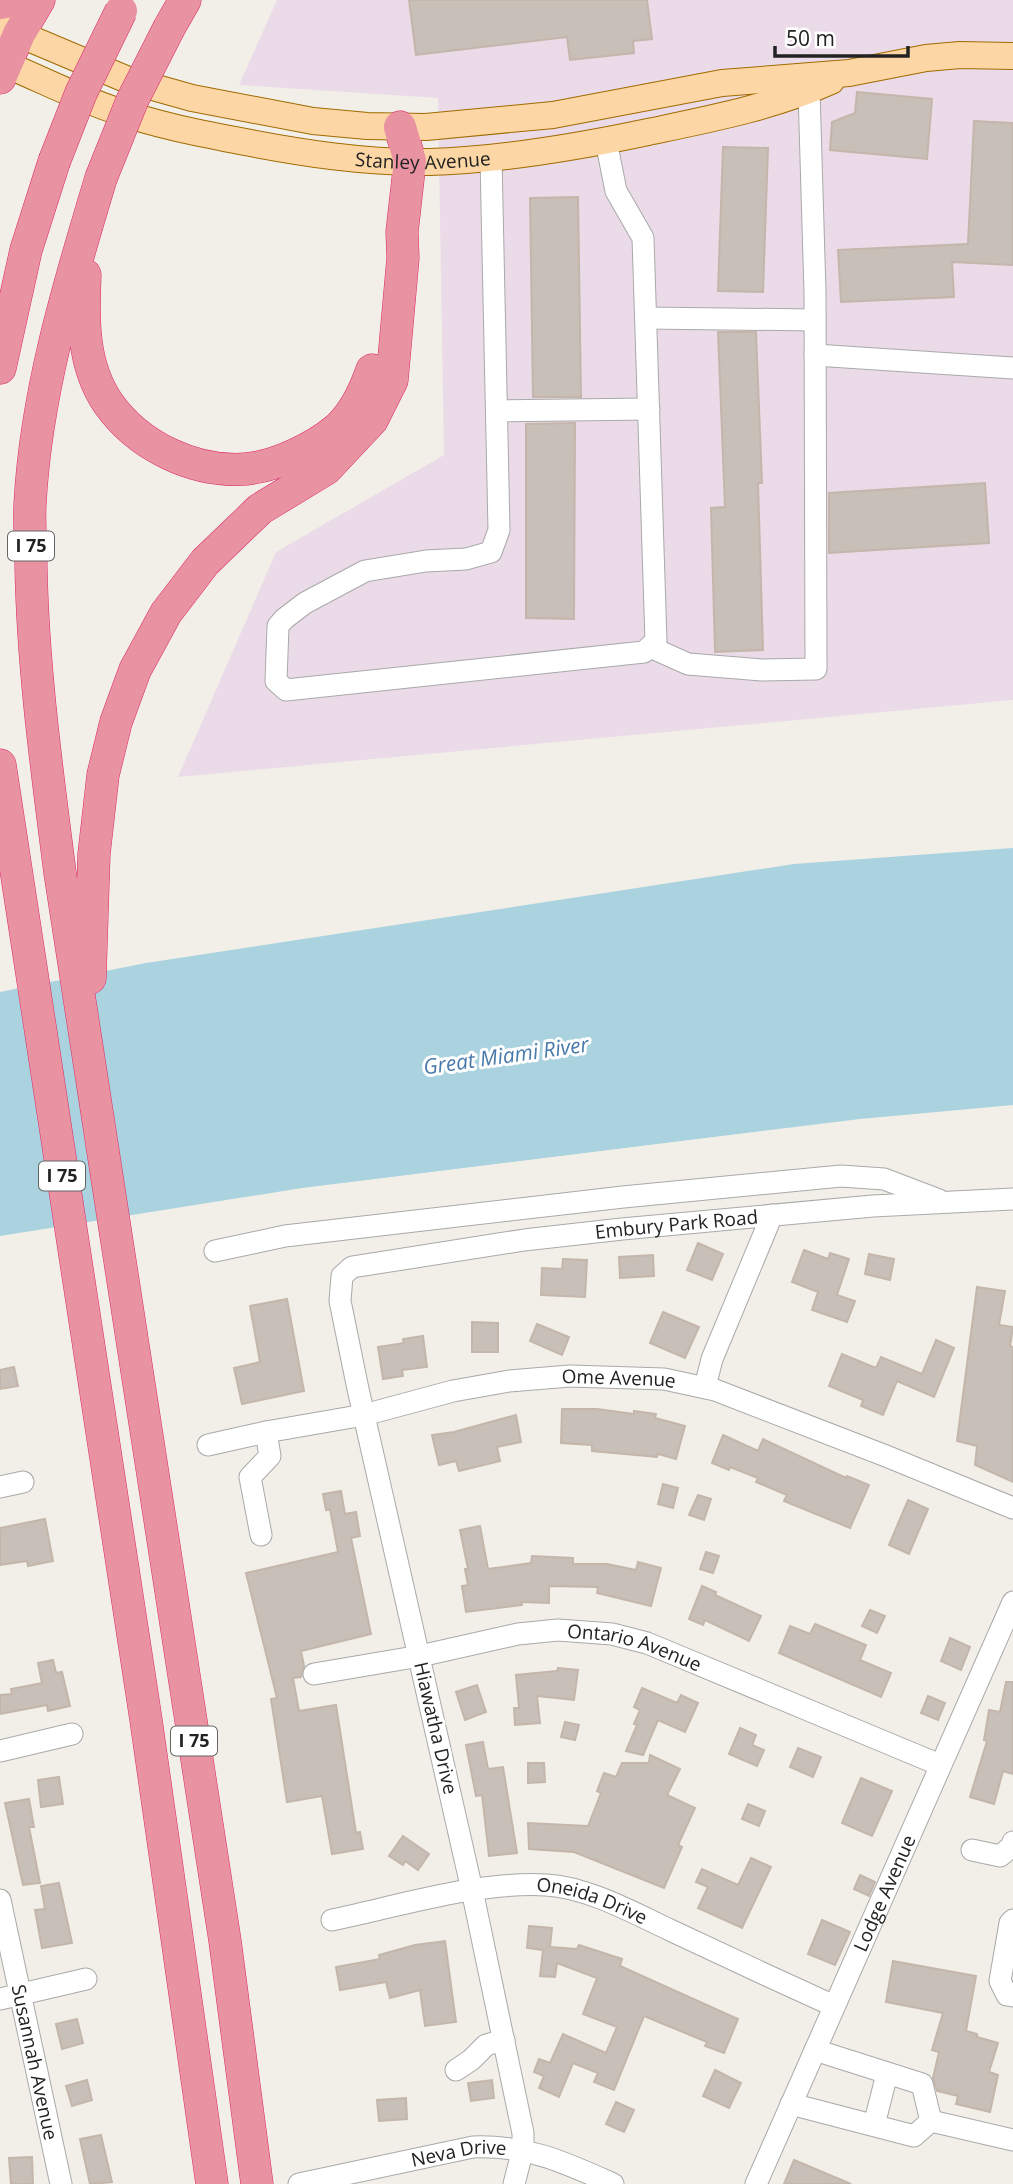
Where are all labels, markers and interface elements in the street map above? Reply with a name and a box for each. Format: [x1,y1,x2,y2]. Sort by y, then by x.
scale bar [775,14,908,58]
text: 50 m [786,24,835,52]
street label: Stanley Avenue [354,145,492,175]
road number: I 75 [8,532,54,560]
water label: Great Miami River [421,1029,591,1080]
road number: I 75 [39,1162,85,1190]
street label: Embury Park Road [594,1204,759,1245]
street label: Ome Avenue [561,1363,678,1394]
street label: Ontario Avenue [566,1618,706,1677]
street label: Hiawatha Drive [408,1659,464,1797]
road number: I 75 [171,1726,217,1756]
street label: Lodge Avenue [847,1831,922,1956]
street label: Oneida Drive [536,1872,652,1930]
street label: Susannah Avenue [6,1982,64,2142]
street label: Neva Drive [409,2134,508,2173]

